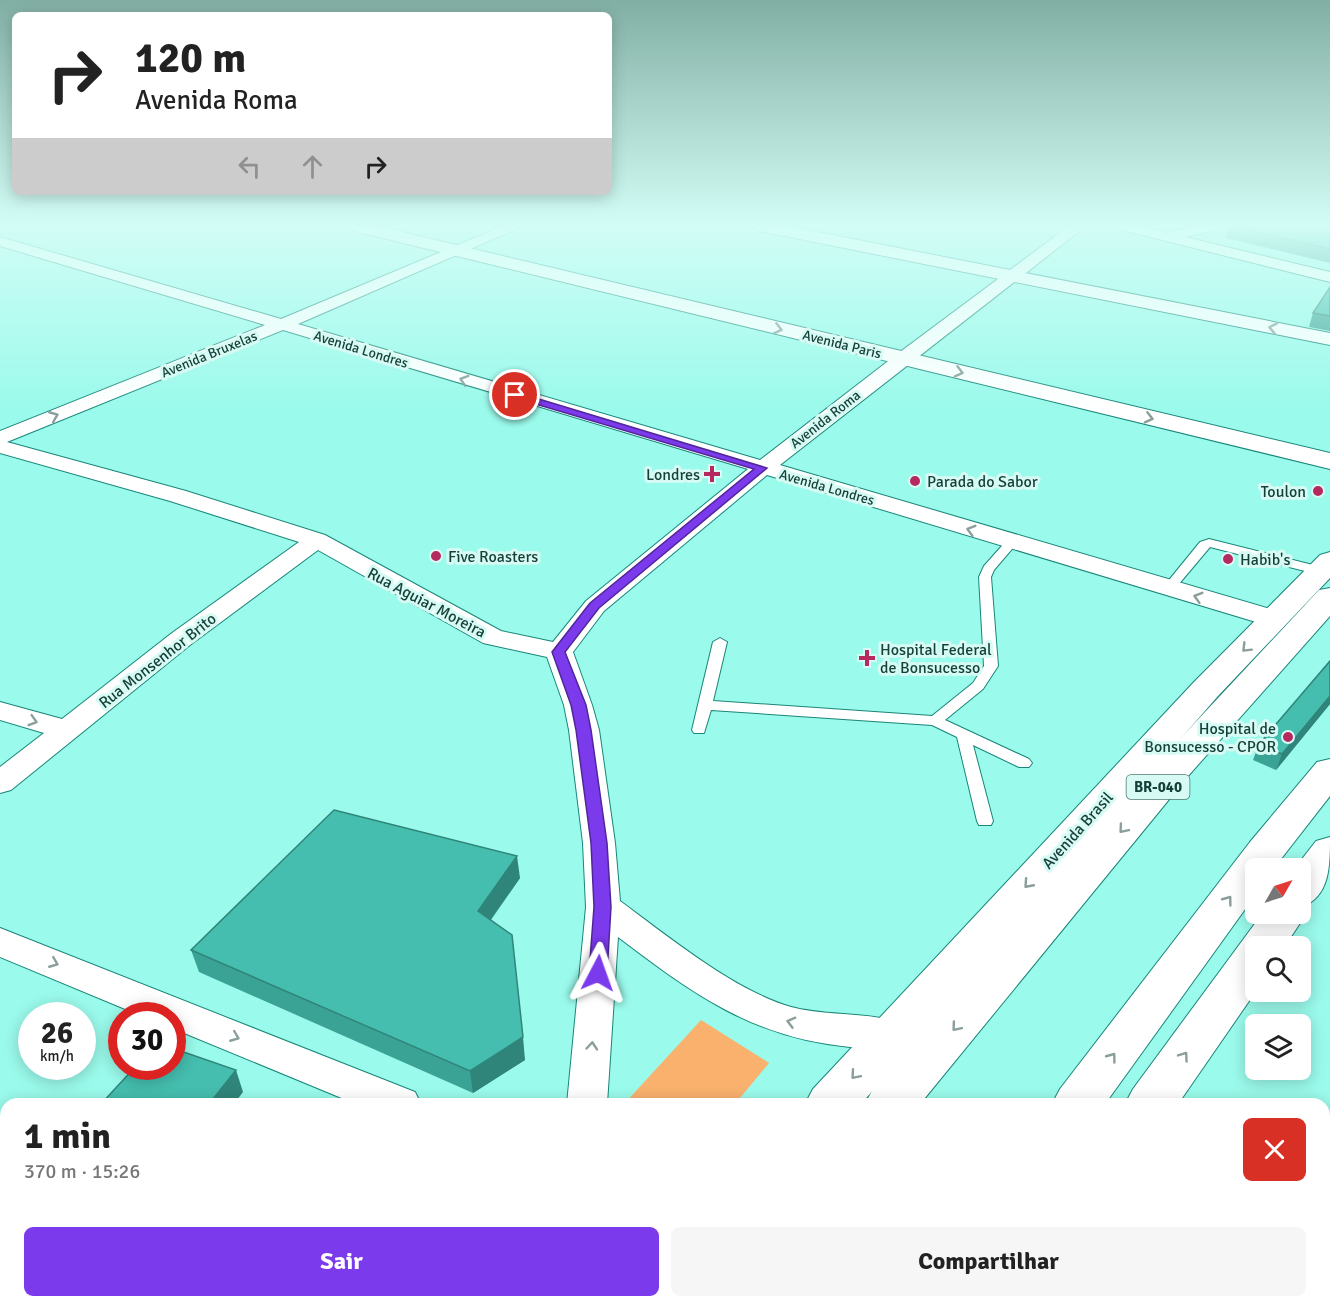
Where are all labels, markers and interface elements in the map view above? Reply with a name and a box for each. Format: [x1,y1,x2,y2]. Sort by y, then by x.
text: 120 m [135,33,246,84]
icon: right [36,36,114,114]
text: Avenida Roma [135,84,298,117]
icon: left [233,150,266,183]
icon: ahead [296,150,329,183]
icon: right [359,150,392,183]
one-way arrow [773,321,783,334]
one-way arrow [1268,322,1278,335]
street label: Avenida Paris [801,326,883,362]
street label: Avenida Bruxelas [159,327,260,381]
street label: Avenida Londres [312,327,410,372]
one-way arrow [954,365,964,378]
pin [489,369,540,420]
one-way arrow [459,375,470,387]
icon: arrive [498,378,531,411]
street label: Avenida Roma [787,387,864,452]
one-way arrow [1143,410,1153,423]
one-way arrow [48,411,59,423]
place label: Londres [646,465,700,485]
street label: Avenida Londres [777,466,876,509]
marker: Londres [705,467,719,481]
place label: Parada do Sabor [927,472,1038,492]
marker: Parada do Sabor [908,474,922,488]
place label: Toulon [1261,482,1306,502]
marker: Toulon [1311,484,1325,498]
one-way arrow [966,525,977,537]
place label: Five Roasters [448,547,538,567]
marker: Five Roasters [429,549,443,563]
place label: Habib's [1240,550,1290,570]
marker: Habib's [1221,552,1235,566]
street label: Rua Aguiar Moreira [364,563,489,643]
one-way arrow [1193,592,1204,604]
street label: Rua Monsenhor Brito [95,609,220,713]
place label: Hospital Federal de Bonsucesso [880,640,992,678]
one-way arrow [1242,641,1253,652]
marker: Hospital Federal de Bonsucesso [858,649,876,667]
one-way arrow [27,714,38,726]
place label: Hospital de Bonsucesso - CPOR [1144,719,1276,757]
marker: Hospital de Bonsucesso - CPOR [1281,730,1295,744]
road number: BR-040 [1126,775,1190,799]
street label: Avenida Brasil [1038,788,1118,873]
one-way arrow [1119,822,1130,833]
north arrow [1245,858,1311,924]
map controls [1245,858,1311,1080]
one-way arrow [1024,877,1035,888]
one-way arrow [1221,896,1232,907]
button: search [1245,936,1311,1002]
position arrow [566,941,630,1005]
one-way arrow [49,956,59,969]
speed limit sign: 30 [108,1002,186,1080]
button: layers [1245,1014,1311,1080]
text: 26 [41,1015,73,1052]
one-way arrow [786,1016,796,1029]
one-way arrow [952,1020,963,1031]
one-way arrow [229,1029,240,1042]
one-way arrow [585,1041,598,1050]
text: km/h [40,1047,74,1065]
one-way arrow [1177,1052,1188,1063]
one-way arrow [1105,1053,1116,1064]
one-way arrow [851,1068,862,1079]
text: 1 min [24,1114,111,1159]
button: close [1243,1118,1306,1181]
text: 370 m · 15:26 [24,1159,140,1184]
button: Sair [24,1227,659,1296]
button: Compartilhar [671,1227,1306,1296]

